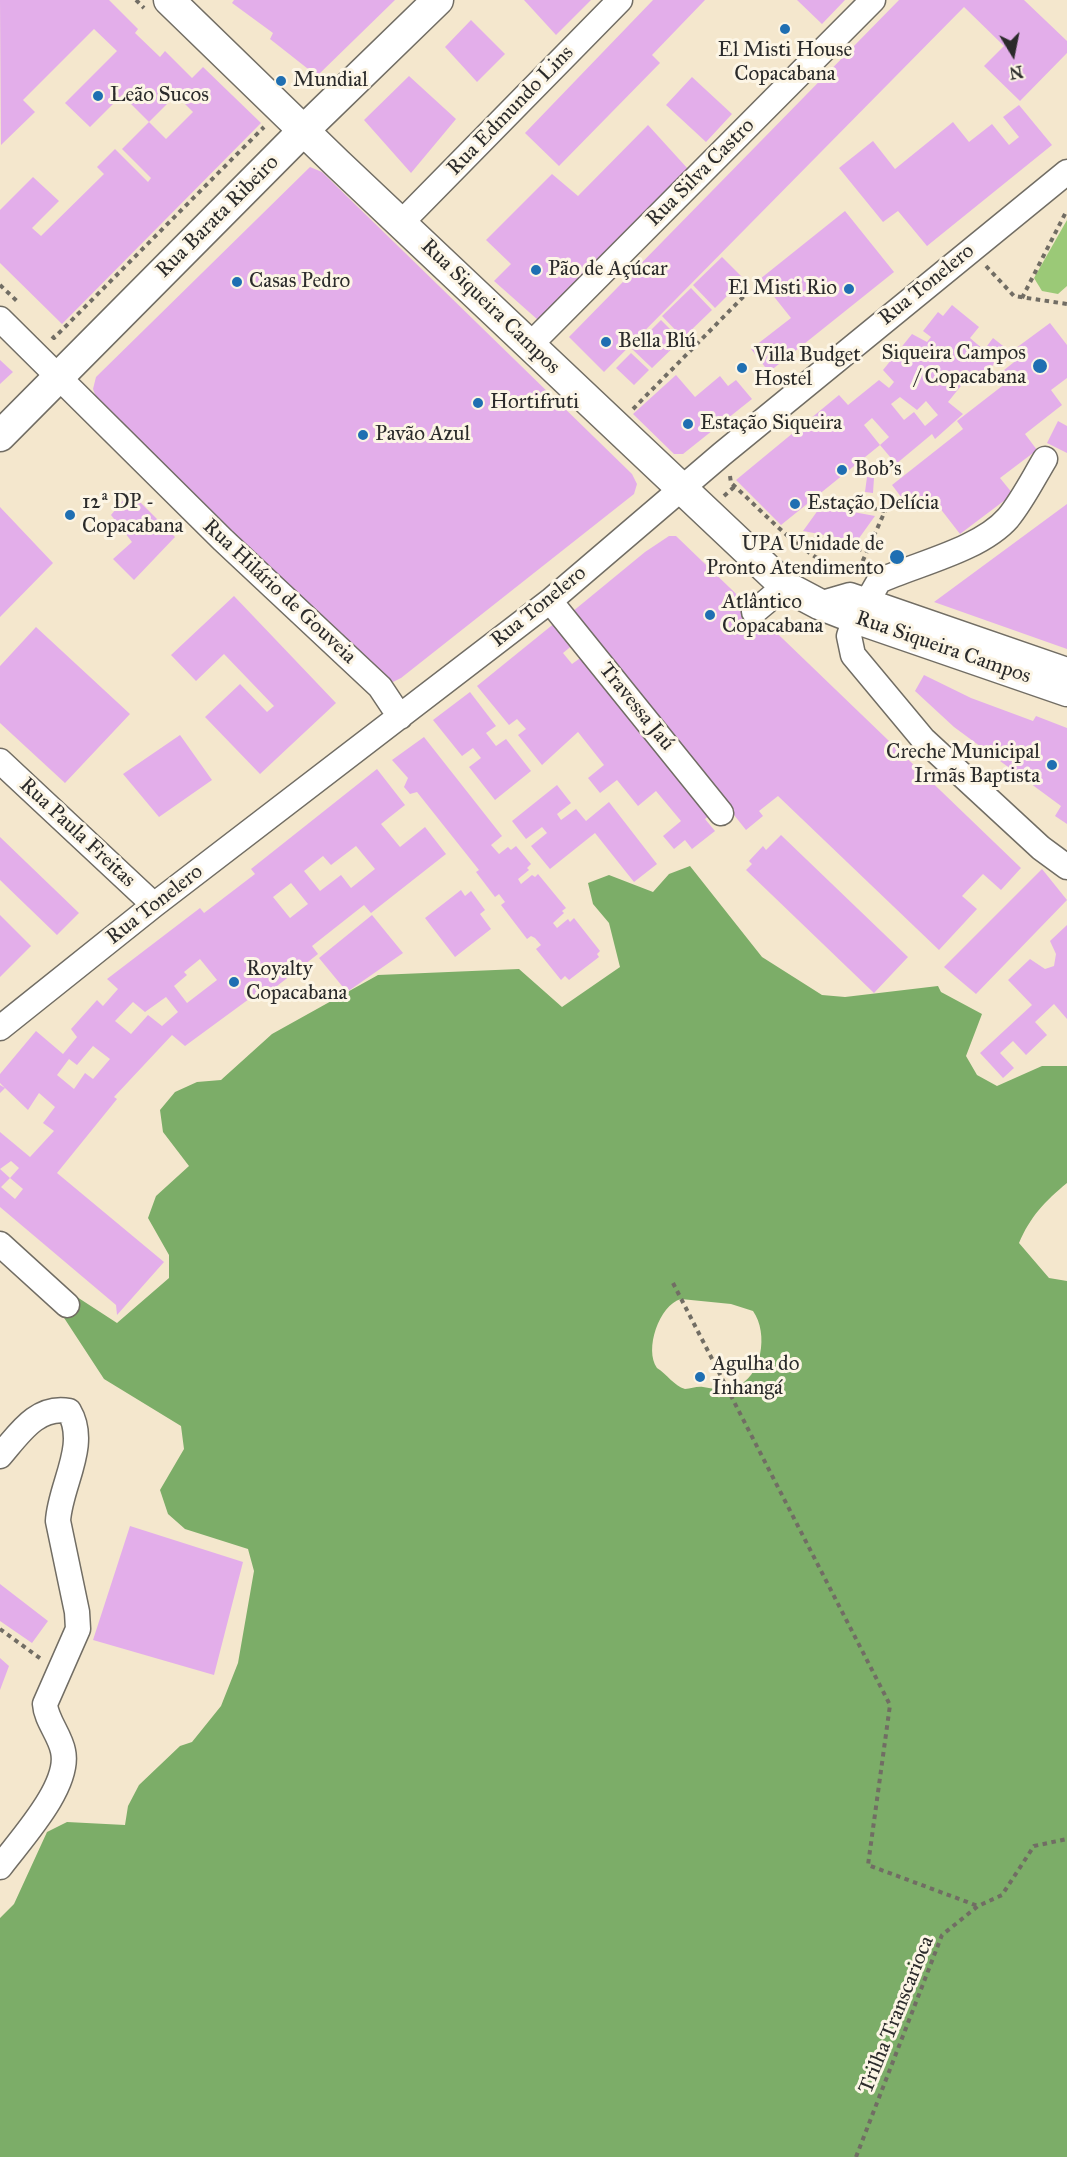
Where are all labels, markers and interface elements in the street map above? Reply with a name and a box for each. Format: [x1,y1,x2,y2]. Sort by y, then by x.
marker: El Misti House Copacabana [778,22,792,36]
north arrow [983,24,1043,84]
place label: El Misti House Copacabana [718,38,852,88]
street label: Rua Edmundo Lins [443,41,579,181]
text: N [1008,62,1025,83]
place label: Mundial [293,68,368,94]
marker: Mundial [274,74,288,88]
place label: Leão Sucos [110,83,209,109]
marker: Leão Sucos [91,89,105,103]
street label: Rua Silva Castro [642,114,760,232]
street label: Rua Barata Ribeiro [151,150,285,284]
street label: Rua Siqueira Campos [415,234,565,380]
street label: Rua Tonelero [874,239,980,331]
place label: Pão de Açúcar [548,257,668,283]
marker: Pão de Açúcar [529,263,543,277]
place label: Casas Pedro [249,269,350,295]
marker: Casas Pedro [230,275,244,289]
place label: El Misti Rio [728,276,837,302]
marker: El Misti Rio [842,282,856,296]
place label: Bella Blú [618,329,696,355]
marker: Bella Blú [599,335,613,349]
place label: Siqueira Campos / Copacabana [881,341,1026,391]
place label: Villa Budget Hostel [754,343,861,393]
marker: Siqueira Campos / Copacabana [1031,357,1049,375]
marker: Villa Budget Hostel [735,361,749,375]
place label: Hortifruti [490,390,579,416]
marker: Hortifruti [471,396,485,410]
place label: Estação Siqueira [700,411,842,437]
marker: Estação Siqueira [681,417,695,431]
place label: Pavão Azul [375,422,470,448]
marker: Pavão Azul [356,428,370,442]
place label: Bob's [854,457,902,483]
marker: Bob's [835,463,849,477]
place label: 12ª DP - Copacabana [82,490,183,540]
place label: Estação Delícia [807,491,939,517]
marker: Estação Delícia [788,497,802,511]
marker: 12ª DP - Copacabana [63,508,77,522]
street label: Rua Hilário de Gouveia [197,514,361,670]
place label: UPA Unidade de Pronto Atendimento [706,532,884,582]
marker: UPA Unidade de Pronto Atendimento [888,548,906,566]
street label: Rua Tonelero [486,561,592,653]
place label: Atlântico Copacabana [722,590,823,640]
street label: Rua Siqueira Campos [852,606,1034,690]
marker: Atlântico Copacabana [703,608,717,622]
street label: Travessa Jaú [593,658,679,756]
place label: Creche Municipal Irmãs Baptista [886,740,1040,790]
marker: Creche Municipal Irmãs Baptista [1045,758,1059,772]
street label: Rua Paula Freitas [14,773,140,893]
street label: Rua Tonelero [102,860,208,950]
place label: Royalty Copacabana [246,957,347,1007]
marker: Royalty Copacabana [227,975,241,989]
place label: Agulha do Inhangá [712,1352,799,1402]
marker: Agulha do Inhangá [693,1370,707,1384]
street label: Trilha Transcarioca [854,1933,940,2097]

